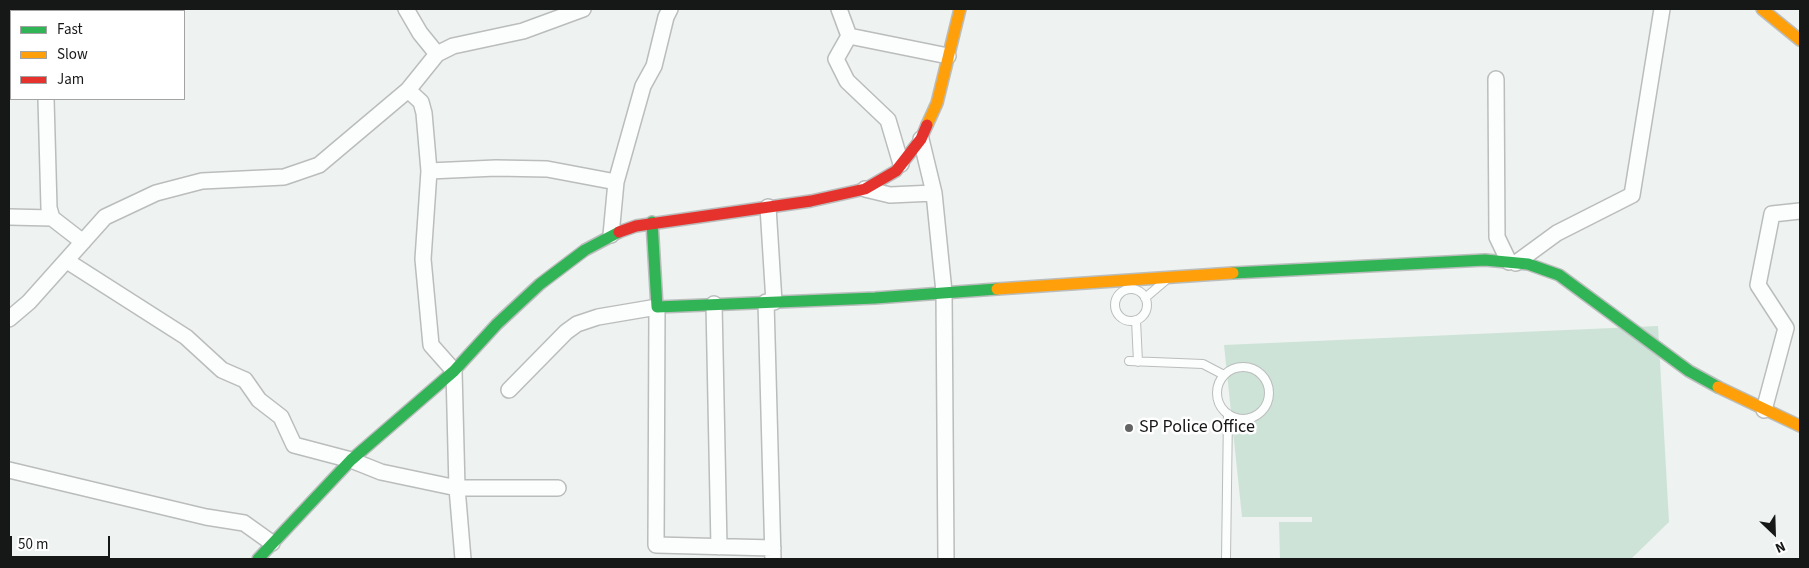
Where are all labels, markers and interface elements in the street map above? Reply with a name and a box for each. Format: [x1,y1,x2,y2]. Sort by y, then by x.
legend [10,10,185,100]
text: Fast [57,19,83,40]
text: Slow [57,44,88,65]
text: Jam [57,69,84,90]
place label: SP Police Office [1139,417,1255,439]
marker: SP Police Office [1123,422,1135,434]
north arrow [1749,508,1799,558]
scale bar [12,526,112,558]
text: 50 m [18,534,48,555]
text: N [1772,536,1788,558]

